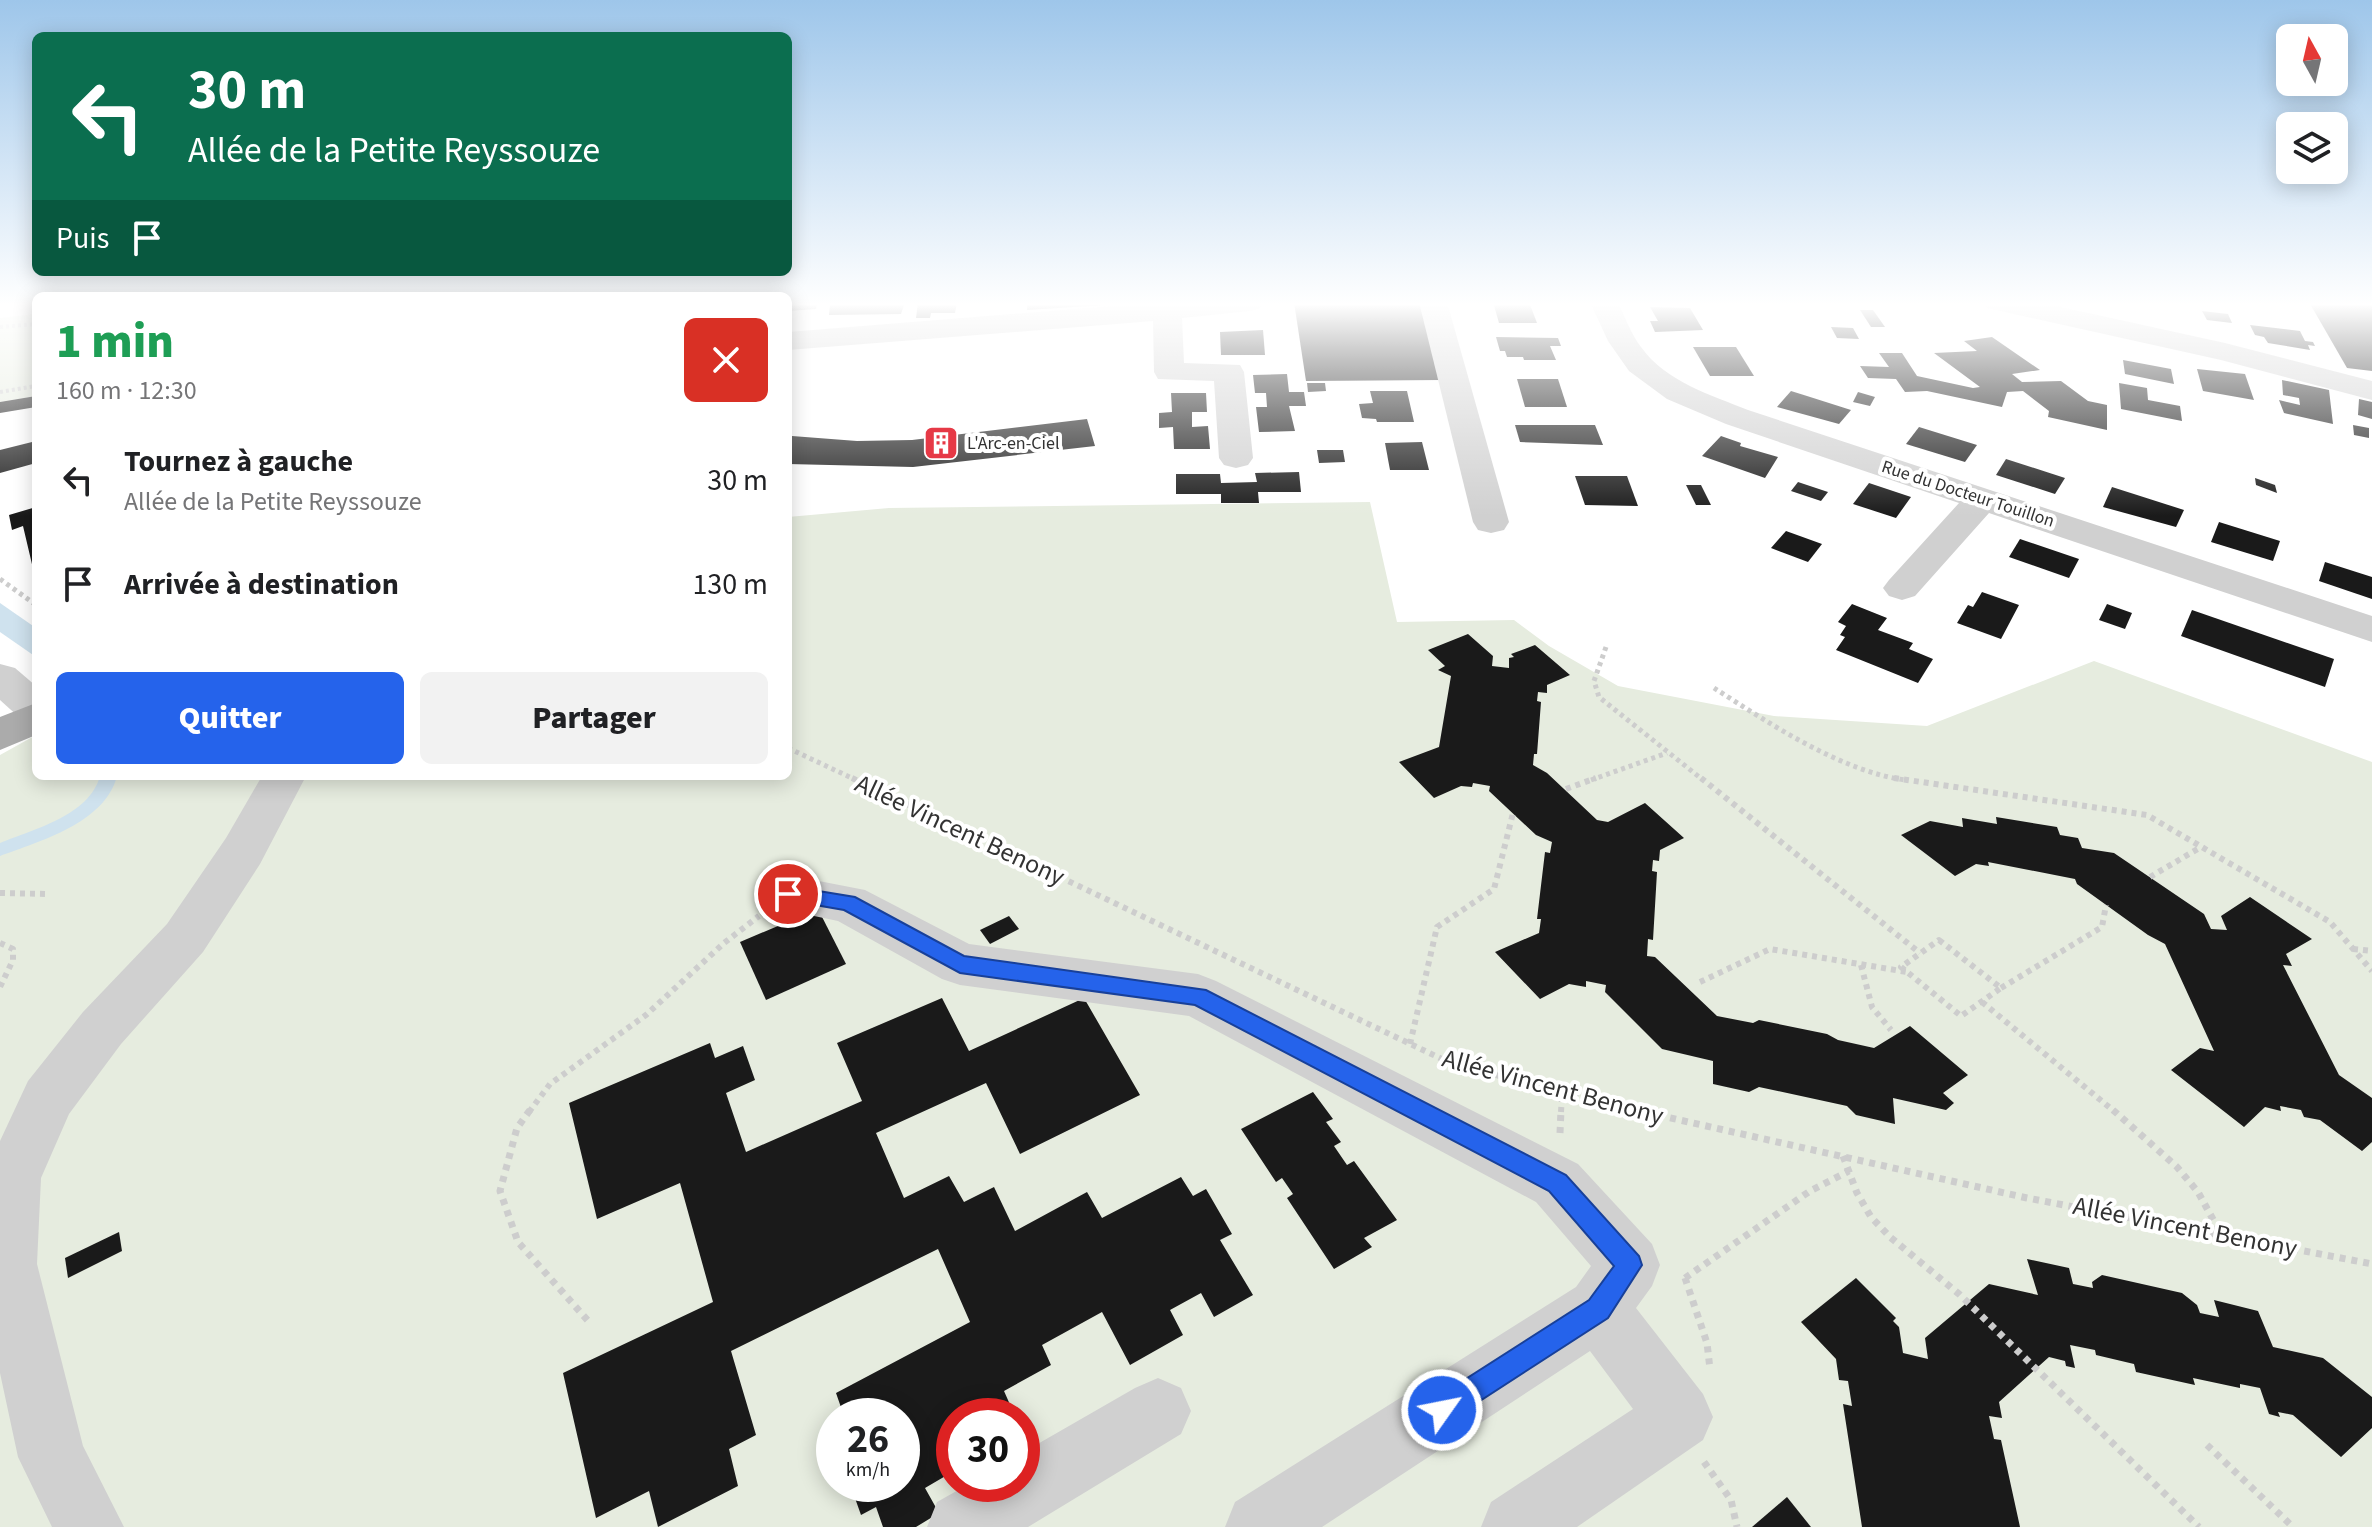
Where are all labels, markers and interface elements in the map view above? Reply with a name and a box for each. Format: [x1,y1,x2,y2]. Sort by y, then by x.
north arrow [2276,24,2348,96]
map controls [2276,24,2348,184]
text: 30 m [188,51,306,130]
icon: left [56,64,160,168]
button: layers [2276,112,2348,184]
text: Allée de la Petite Reyssouze [188,125,600,176]
icon: arrive [125,216,169,260]
text: Puis [56,217,109,260]
text: 1 min [56,308,174,376]
button: close [684,318,768,402]
text: 160 m · 12:30 [56,372,197,409]
building icon: L'Arc-en-Ciel [922,424,960,462]
place label: L'Arc-en-Ciel [967,431,1060,456]
text: Tournez à gauche [124,440,353,483]
street label: Rue du Docteur Touillon [1878,454,2058,534]
icon: left [56,458,100,502]
text: 30 m [707,459,768,502]
text: Allée de la Petite Reyssouze [124,483,422,520]
icon: arrive [56,562,100,606]
text: Arrivée à destination [124,563,399,606]
text: 130 m [692,563,768,606]
button: Quitter [56,672,404,764]
button: Partager [420,672,768,764]
street label: Allée Vincent Benony [849,765,1071,895]
pin [754,860,822,928]
icon: arrive [766,872,810,916]
street label: Allée Vincent Benony [1438,1040,1668,1134]
street label: Allée Vincent Benony [2070,1187,2300,1267]
position arrow [1400,1368,1484,1452]
speed limit sign: 30 [936,1398,1040,1502]
text: 26 [847,1411,889,1468]
text: km/h [846,1456,890,1484]

